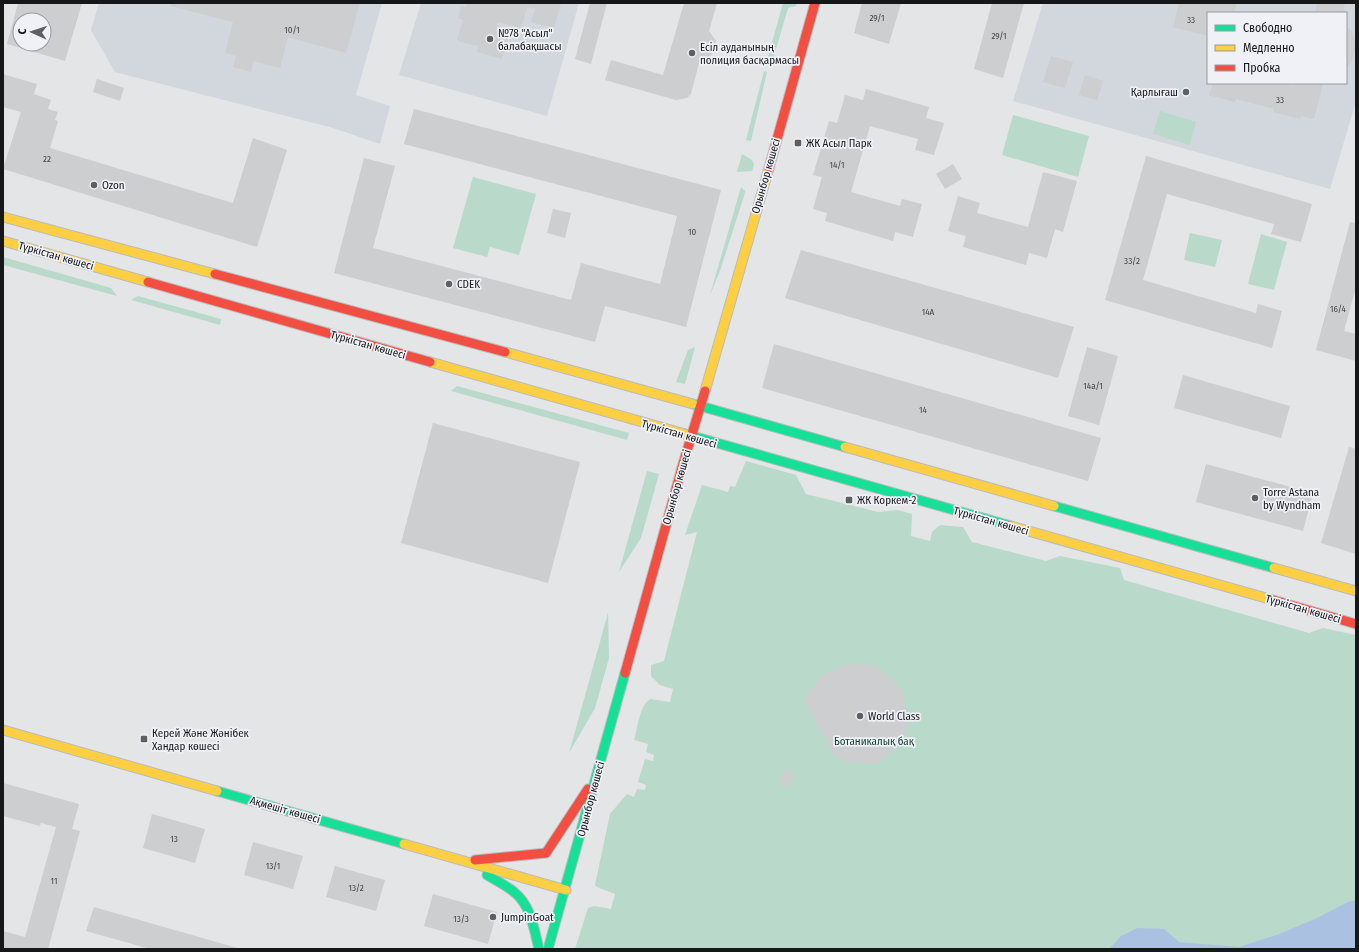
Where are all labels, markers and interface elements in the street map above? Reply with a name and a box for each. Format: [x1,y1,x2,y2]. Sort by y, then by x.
north arrow [12,12,52,52]
legend [1207,12,1347,84]
house number: 29/1 [869,13,885,23]
house number: 33 [1187,15,1195,25]
text: Свободно [1243,21,1292,35]
house number: 10/1 [284,25,300,35]
place label: №78 "Асыл" балабақшасы [498,27,562,53]
text: С [16,28,29,35]
house number: 29/1 [991,31,1007,41]
marker: №78 "Асыл" балабақшасы [485,34,495,44]
place label: Есіл ауданының полиция басқармасы [700,41,799,67]
text: Медленно [1243,41,1295,55]
marker: Есіл ауданының полиция басқармасы [687,48,697,58]
text: Пробка [1243,61,1281,75]
place label: Қарлығаш [1131,86,1178,99]
marker: Қарлығаш [1181,87,1191,97]
house number: 33 [1276,95,1284,105]
street label: Орынбор көшесі [749,137,783,215]
place label: ЖК Асыл Парк [806,137,873,150]
marker: ЖК Асыл Парк [793,138,803,148]
house number: 22 [43,154,51,164]
house number: 14/1 [830,160,844,170]
place label: Ozon [102,179,125,192]
marker: Ozon [89,180,99,190]
house number: 10 [688,227,696,237]
street label: Түркістан көшесі [17,239,95,273]
house number: 33/2 [1124,256,1140,266]
place label: CDEK [457,278,480,291]
marker: CDEK [444,279,454,289]
house number: 16/4 [1330,304,1347,314]
house number: 14А [922,307,935,317]
street label: Түркістан көшесі [329,328,407,362]
house number: 14а/1 [1083,381,1103,391]
house number: 14 [919,405,928,415]
street label: Түркістан көшесі [640,417,718,451]
street label: Орынбор көшесі [660,448,694,526]
place label: Torre Astana by Wyndham [1263,486,1321,512]
marker: Torre Astana by Wyndham [1250,493,1260,503]
place label: ЖК Коркем-2 [857,494,917,507]
marker: ЖК Коркем-2 [844,495,854,505]
street label: Түркістан көшесі [952,504,1030,538]
street label: Түркістан көшесі [1264,592,1342,626]
place label: World Class [868,710,920,723]
marker: World Class [855,711,865,721]
place label: Керей Және Жәнібек Хандар көшесі [152,727,250,753]
marker: Керей Және Жәнібек Хандар көшесі [139,734,149,744]
park label: Ботаникалық бақ [834,735,915,748]
street label: Орынбор көшесі [575,760,607,838]
street label: Ақмешіт көшесі [248,794,322,826]
house number: 13 [170,834,178,844]
house number: 13/1 [266,861,280,871]
house number: 11 [51,876,57,886]
house number: 13/2 [348,883,364,893]
place label: JumpinGoat [501,911,554,924]
marker: JumpinGoat [488,912,498,922]
house number: 13/3 [453,914,469,924]

